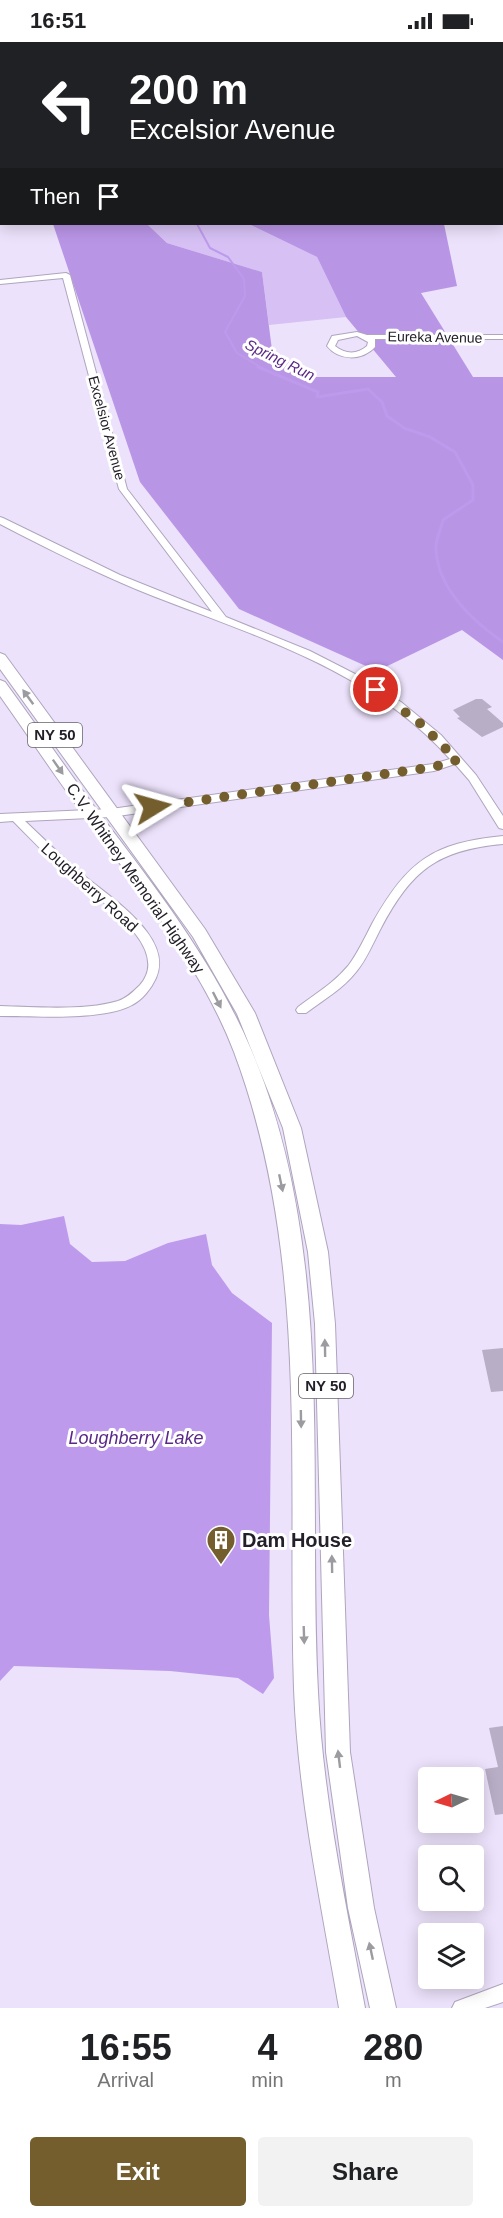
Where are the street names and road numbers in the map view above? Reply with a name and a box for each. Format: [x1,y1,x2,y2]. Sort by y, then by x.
street label: Eureka Avenue [388,328,483,346]
street label: Excelsior Avenue [85,374,129,482]
road number: NY 50 [28,723,82,747]
street label: C.V. Whitney Memorial Highway [63,780,208,977]
street label: Loughberry Road [38,840,141,935]
road number: NY 50 [299,1374,353,1398]

